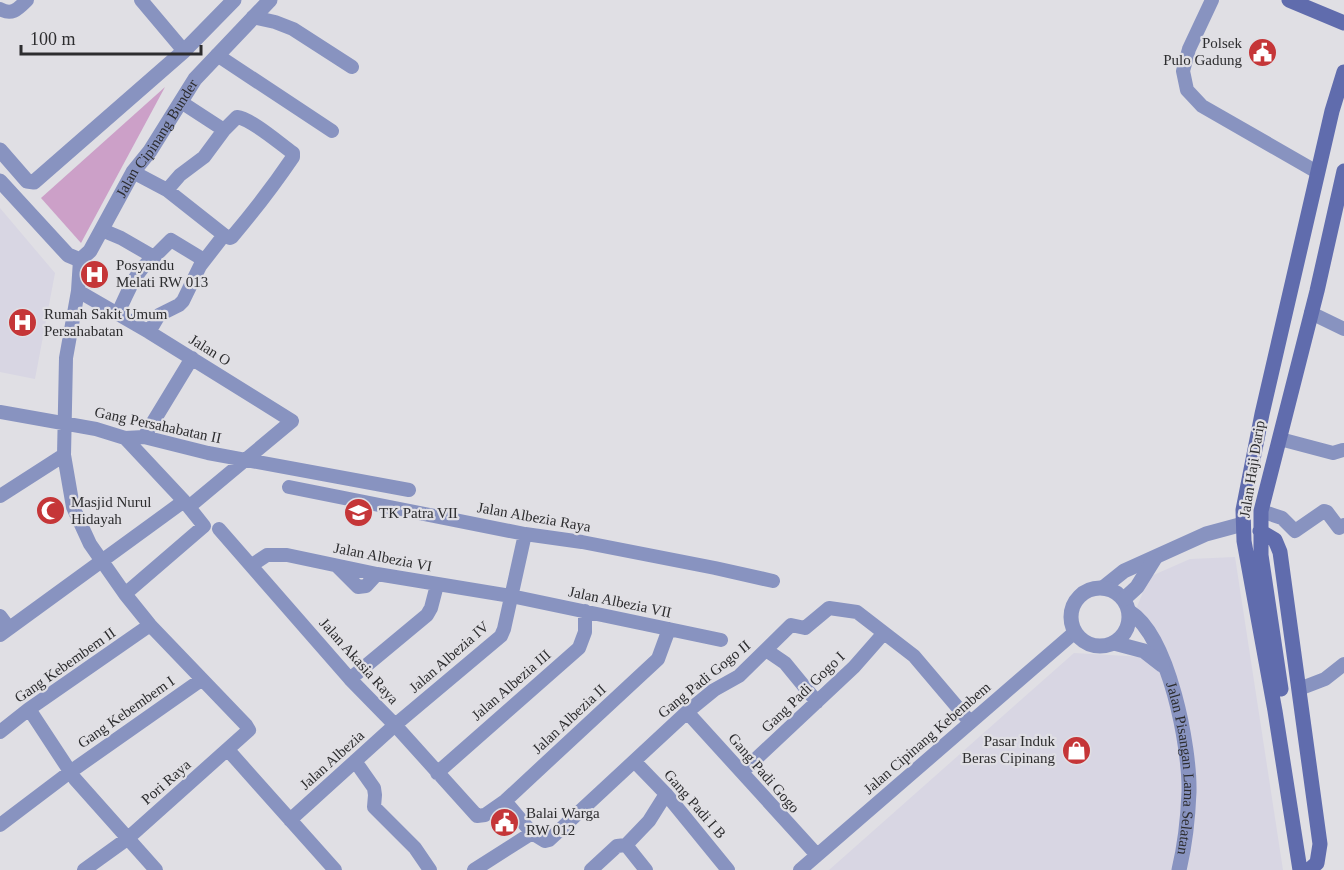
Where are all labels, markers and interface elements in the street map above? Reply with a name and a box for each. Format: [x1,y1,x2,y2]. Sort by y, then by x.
scale bar [21,18,201,56]
text: 100 m [30,29,76,49]
place label: Polsek Pulo Gadung [1163,35,1243,68]
public building icon: Polsek Pulo Gadung [1247,36,1279,68]
street label: Jalan Cipinang Bunder [113,76,201,200]
place label: Posyandu Melati RW 013 [116,257,208,290]
hospital icon: Posyandu Melati RW 013 [79,258,111,290]
place label: Rumah Sakit Umum Persahabatan [44,306,168,339]
hospital icon: Rumah Sakit Umum Persahabatan [7,307,39,339]
street label: Jalan O [187,331,234,369]
street label: Gang Persahabatan II [93,404,223,446]
street label: Jalan Haji Darip [1236,419,1268,519]
place label: Masjid Nurul Hidayah [71,494,151,527]
mosque icon: Masjid Nurul Hidayah [34,495,66,527]
school or university icon: TK Patra VII [342,497,374,529]
street label: Jalan Albezia Raya [476,499,592,535]
place label: TK Patra VII [379,505,458,521]
street label: Jalan Albezia VI [333,540,433,574]
street label: Jalan Albezia VII [567,583,673,621]
street label: Jalan Akasia Raya [316,615,402,707]
street label: Jalan Albezia IV [406,618,492,696]
street label: Gang Kebembem II [12,624,118,706]
street label: Gang Padi Gogo II [655,637,753,721]
street label: Jalan Albezia III [468,646,554,724]
street label: Gang Padi Gogo I [758,648,848,736]
street label: Gang Kebembem I [75,673,177,751]
street label: Jalan Cipinang Kebembem [860,678,994,797]
street label: Jalan Pisangan Lama Selatan [1163,680,1197,857]
street label: Jalan Albezia II [529,681,609,757]
street label: Jalan Albezia [297,727,367,793]
street label: Gang Padi Gogo [725,730,803,816]
place label: Pasar Induk Beras Cipinang [962,733,1055,766]
shop icon: Pasar Induk Beras Cipinang [1060,734,1092,766]
street label: Pori Raya [138,756,194,808]
street label: Gang Padi I B [661,767,729,841]
place label: Balai Warga RW 012 [526,805,600,838]
public building icon: Balai Warga RW 012 [489,806,521,838]

